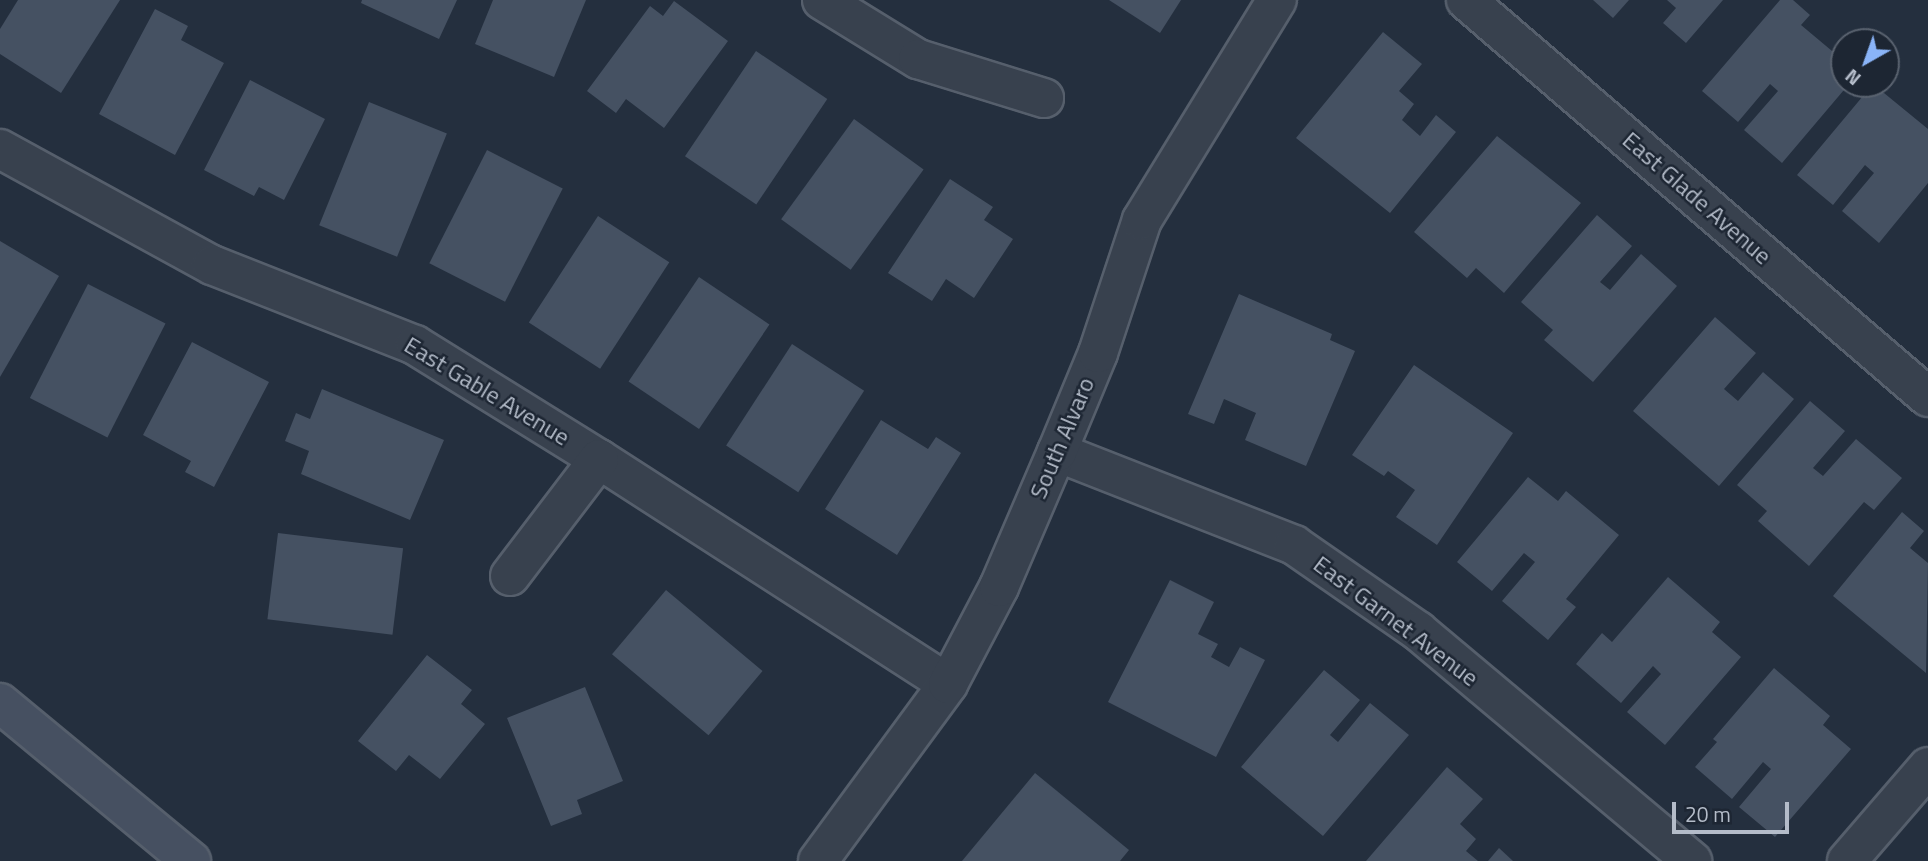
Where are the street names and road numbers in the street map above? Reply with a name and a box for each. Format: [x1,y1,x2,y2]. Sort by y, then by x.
street label: East Glade Avenue [1617,126,1777,270]
street label: East Gable Avenue [399,330,575,452]
street label: South Alvaro [1024,373,1100,503]
street label: East Garnet Avenue [1308,550,1484,692]

